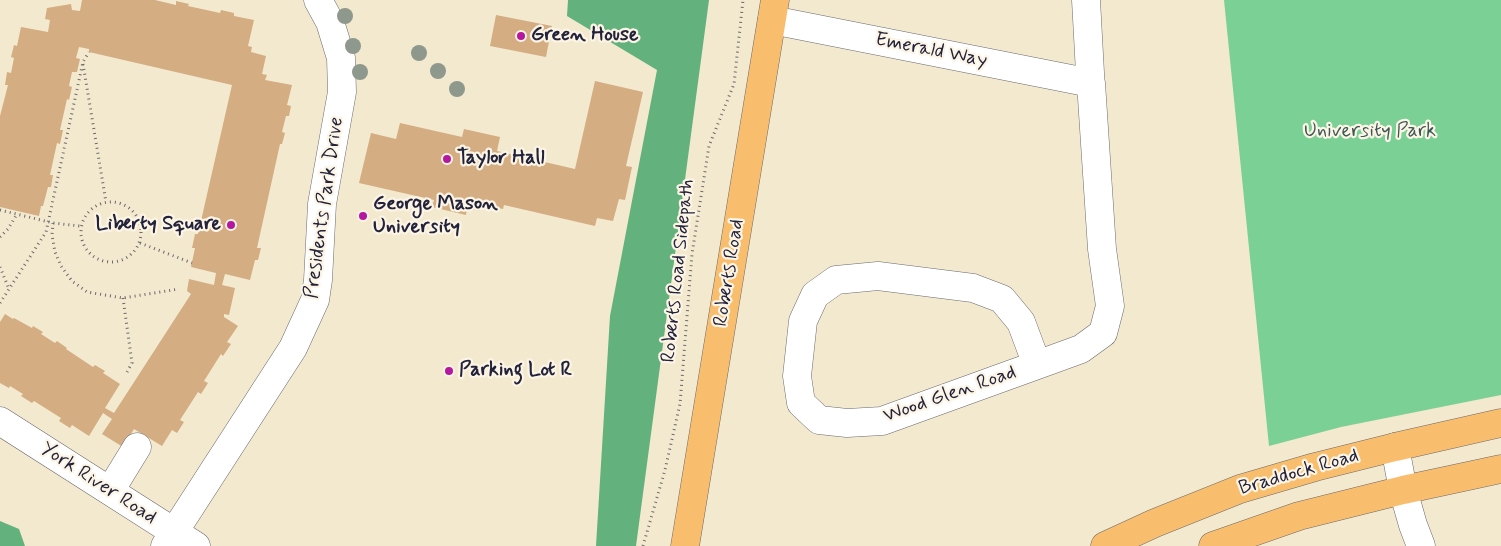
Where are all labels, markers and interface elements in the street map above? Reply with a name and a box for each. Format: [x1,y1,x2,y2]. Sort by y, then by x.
place label: Green House [531,24,638,48]
street label: Emerald Way [873,28,989,74]
marker: Green House [515,30,527,42]
street label: Presidents Park Drive [300,116,350,300]
park label: University Park [1304,120,1436,144]
place label: Taylor Hall [457,147,544,171]
marker: Taylor Hall [441,153,453,165]
street label: Roberts Road Sidepath [657,178,701,364]
place label: George Mason University [373,193,498,240]
marker: George Mason University [357,210,369,222]
place label: Liberty Square [95,213,221,237]
street label: Roberts Road [710,218,750,328]
marker: Liberty Square [225,219,237,231]
place label: Parking Lot R [459,359,572,383]
street label: Wood Glen Road [880,361,1020,429]
marker: Parking Lot R [443,365,455,377]
street label: York River Road [35,438,161,530]
street label: Braddock Road [1236,444,1362,502]

